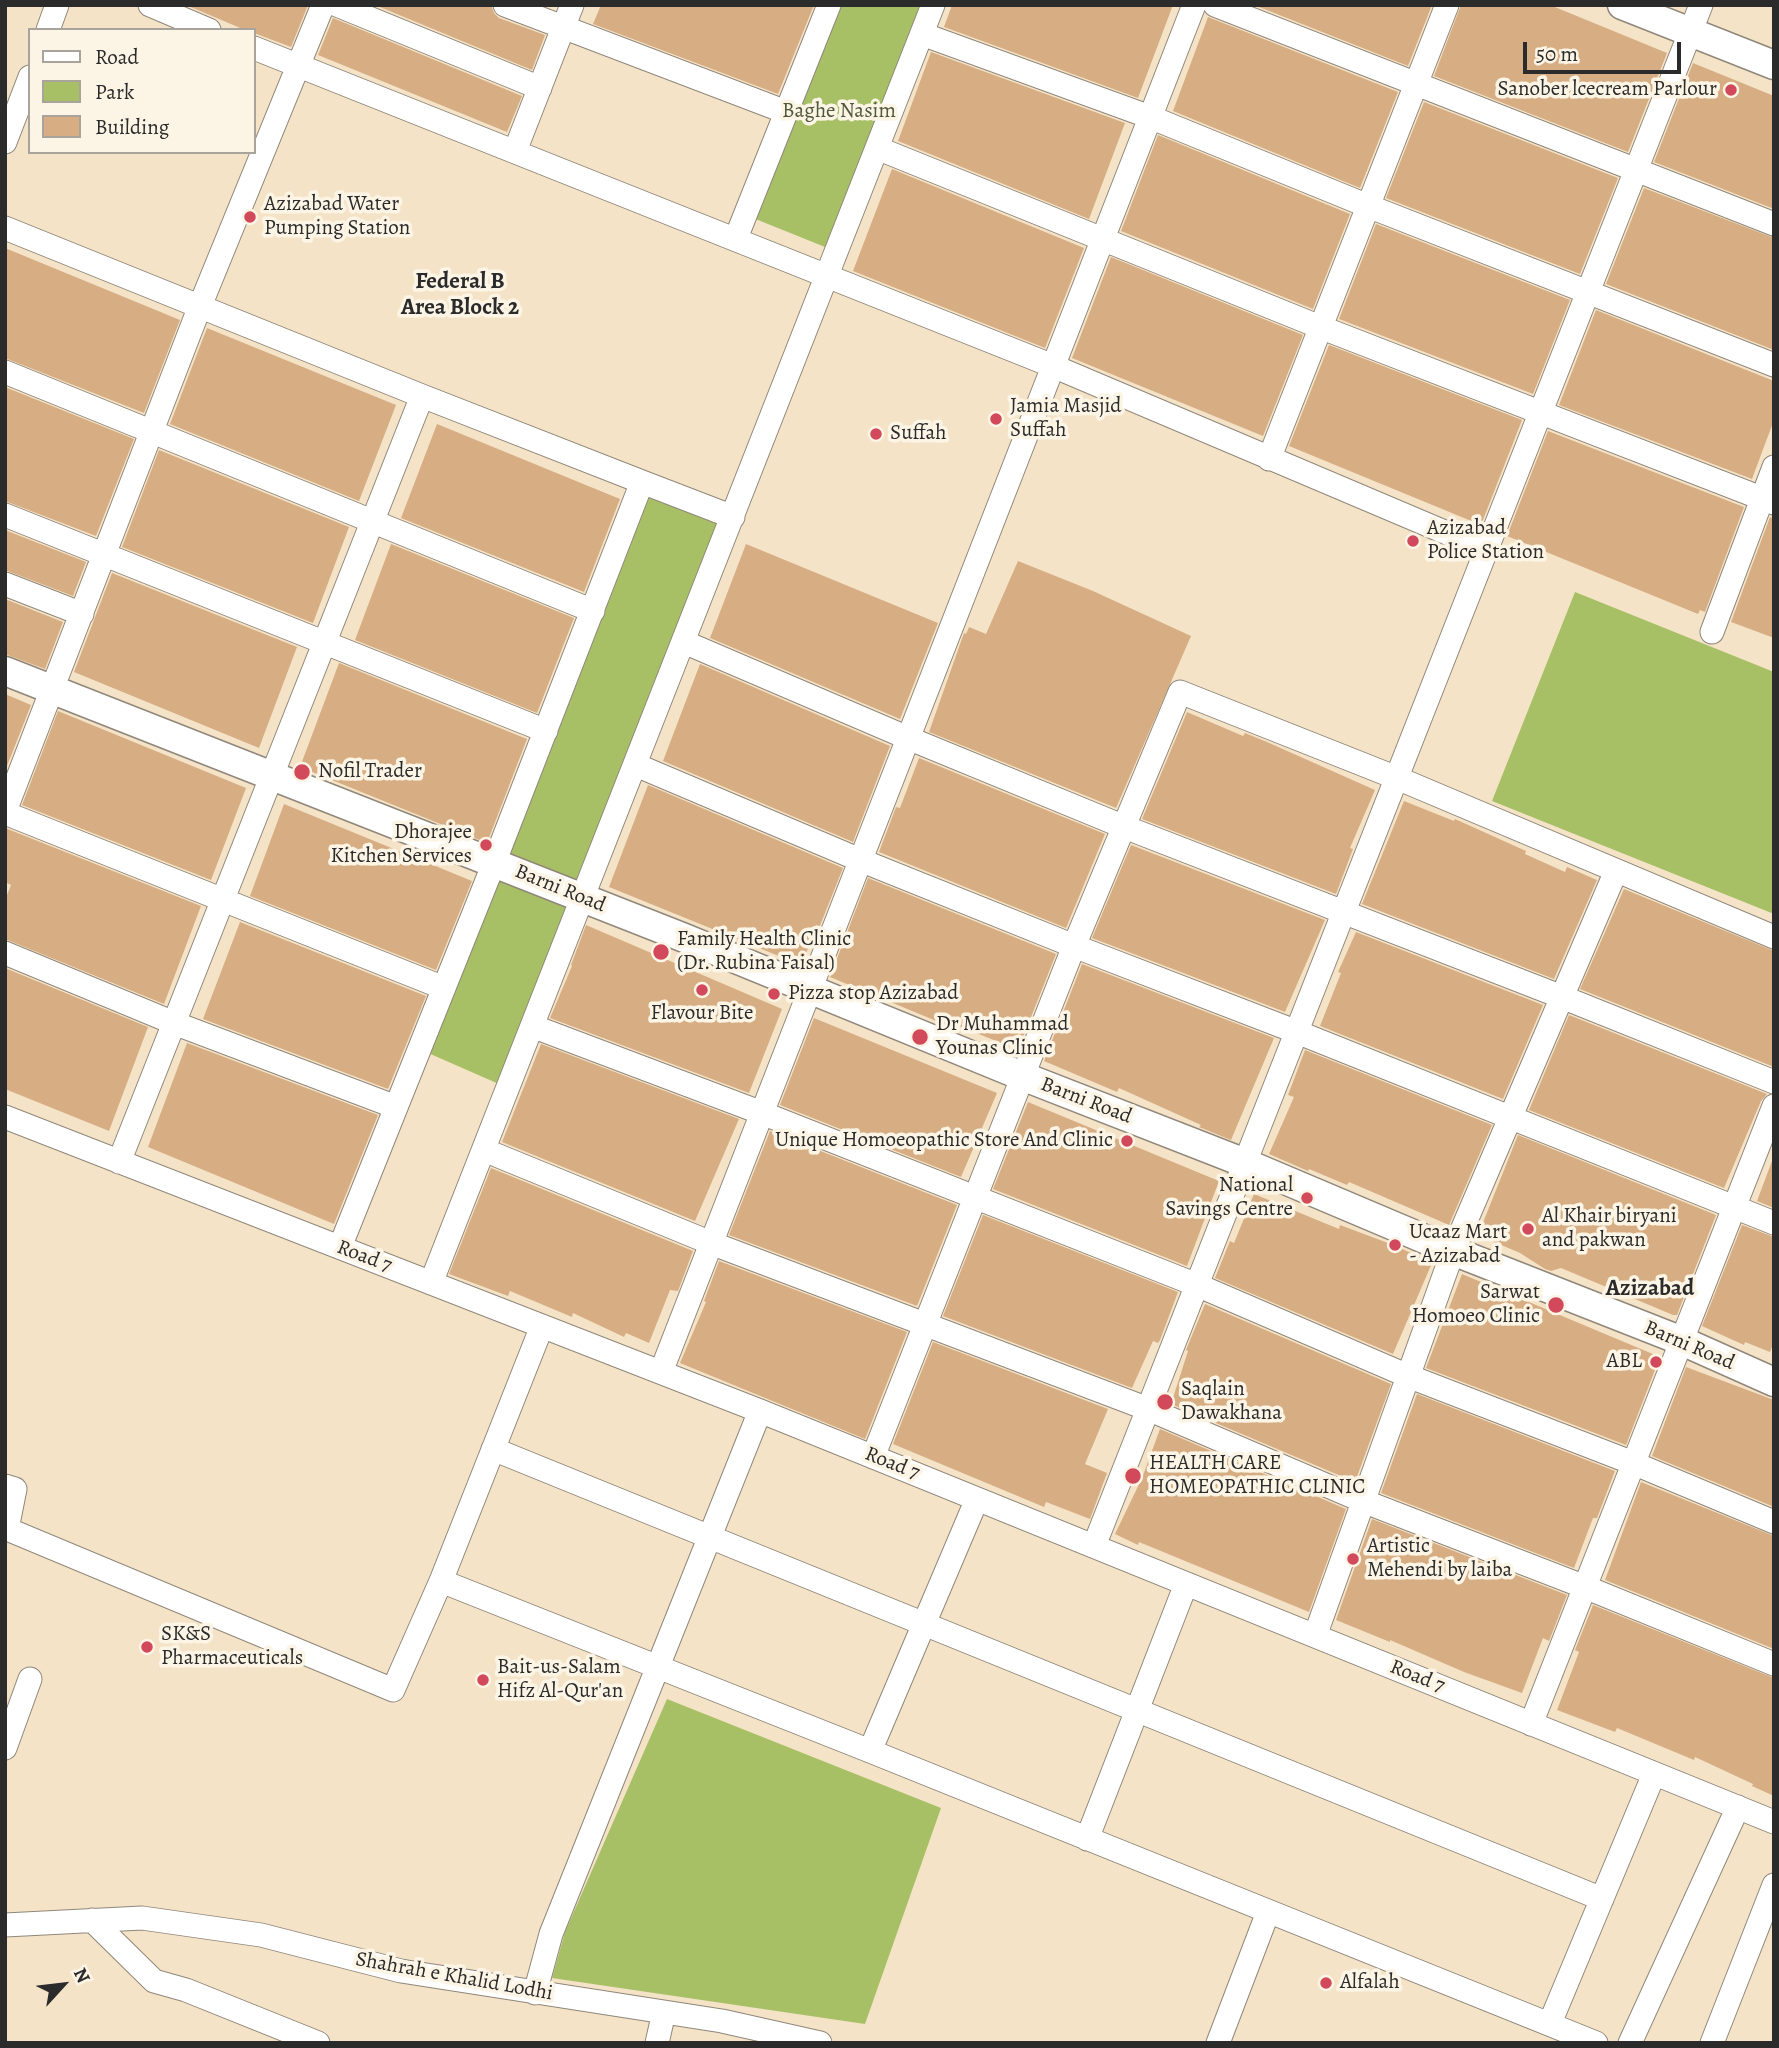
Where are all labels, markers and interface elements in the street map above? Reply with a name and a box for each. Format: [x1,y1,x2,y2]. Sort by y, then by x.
legend [28,28,256,154]
scale bar [1527,28,1684,72]
text: 50 m [1536,40,1578,68]
text: Road [95,43,139,71]
place label: Sanober lcecream Parlour [1498,77,1717,103]
text: Park [95,78,134,106]
marker: Sanober lcecream Parlour [1723,82,1739,98]
park label: Baghe Nasim [782,99,896,125]
text: Building [95,113,169,141]
place label: Azizabad Water Pumping Station [264,192,410,242]
marker: Azizabad Water Pumping Station [242,209,258,225]
district label: Federal B Area Block 2 [401,268,519,322]
place label: Jamia Masjid Suffah [1010,394,1122,444]
marker: Jamia Masjid Suffah [988,411,1004,427]
place label: Suffah [890,421,947,447]
marker: Suffah [868,426,884,442]
place label: Azizabad Police Station [1427,516,1544,566]
marker: Azizabad Police Station [1405,533,1421,549]
place label: Nofil Trader [318,759,422,785]
marker: Nofil Trader [292,762,312,782]
place label: Dhorajee Kitchen Services [331,820,472,870]
marker: Dhorajee Kitchen Services [478,837,494,853]
street label: Barni Road [511,859,609,919]
place label: Family Health Clinic (Dr. Rubina Faisal) [677,927,851,977]
marker: Family Health Clinic (Dr. Rubina Faisal) [651,942,671,962]
place label: Pizza stop Azizabad [788,981,959,1007]
marker: Flavour Bite [694,982,710,998]
marker: Pizza stop Azizabad [766,986,782,1002]
place label: Flavour Bite [651,1001,753,1027]
place label: Dr Muhammad Younas Clinic [936,1012,1069,1062]
marker: Dr Muhammad Younas Clinic [910,1027,930,1047]
street label: Barni Road [1037,1072,1135,1130]
place label: Unique Homoeopathic Store And Clinic [775,1128,1113,1154]
marker: Unique Homoeopathic Store And Clinic [1119,1133,1135,1149]
place label: National Savings Centre [1165,1173,1293,1223]
marker: National Savings Centre [1299,1190,1315,1206]
place label: Al Khair biryani and pakwan [1542,1204,1677,1254]
place label: Ucaaz Mart - Azizabad [1409,1220,1507,1270]
marker: Al Khair biryani and pakwan [1520,1221,1536,1237]
street label: Road 7 [333,1235,395,1279]
marker: Ucaaz Mart - Azizabad [1387,1237,1403,1253]
district label: Azizabad [1606,1275,1694,1303]
place label: Sarwat Homoeo Clinic [1412,1280,1540,1330]
marker: Sarwat Homoeo Clinic [1546,1295,1566,1315]
street label: Barni Road [1640,1316,1738,1376]
place label: ABL [1607,1349,1642,1375]
marker: ABL [1648,1354,1664,1370]
place label: Saqlain Dawakhana [1181,1377,1282,1427]
marker: Saqlain Dawakhana [1155,1392,1175,1412]
street label: Road 7 [861,1442,923,1486]
place label: HEALTH CARE HOMEOPATHIC CLINIC [1149,1451,1365,1501]
marker: HEALTH CARE HOMEOPATHIC CLINIC [1123,1466,1143,1486]
place label: Artistic Mehendi by laiba [1367,1534,1512,1584]
marker: Artistic Mehendi by laiba [1345,1551,1361,1567]
place label: SK&S Pharmaceuticals [161,1622,303,1672]
marker: SK&S Pharmaceuticals [139,1639,155,1655]
place label: Bait-us-Salam Hifz Al-Qur'an [497,1655,623,1705]
street label: Road 7 [1386,1655,1448,1699]
marker: Bait-us-Salam Hifz Al-Qur'an [475,1672,491,1688]
street label: Shahrah e Khalid Lodhi [353,1947,555,2007]
north arrow [28,1950,98,2020]
text: N [67,1963,96,1988]
place label: Alfalah [1340,1970,1400,1996]
marker: Alfalah [1318,1975,1334,1991]

